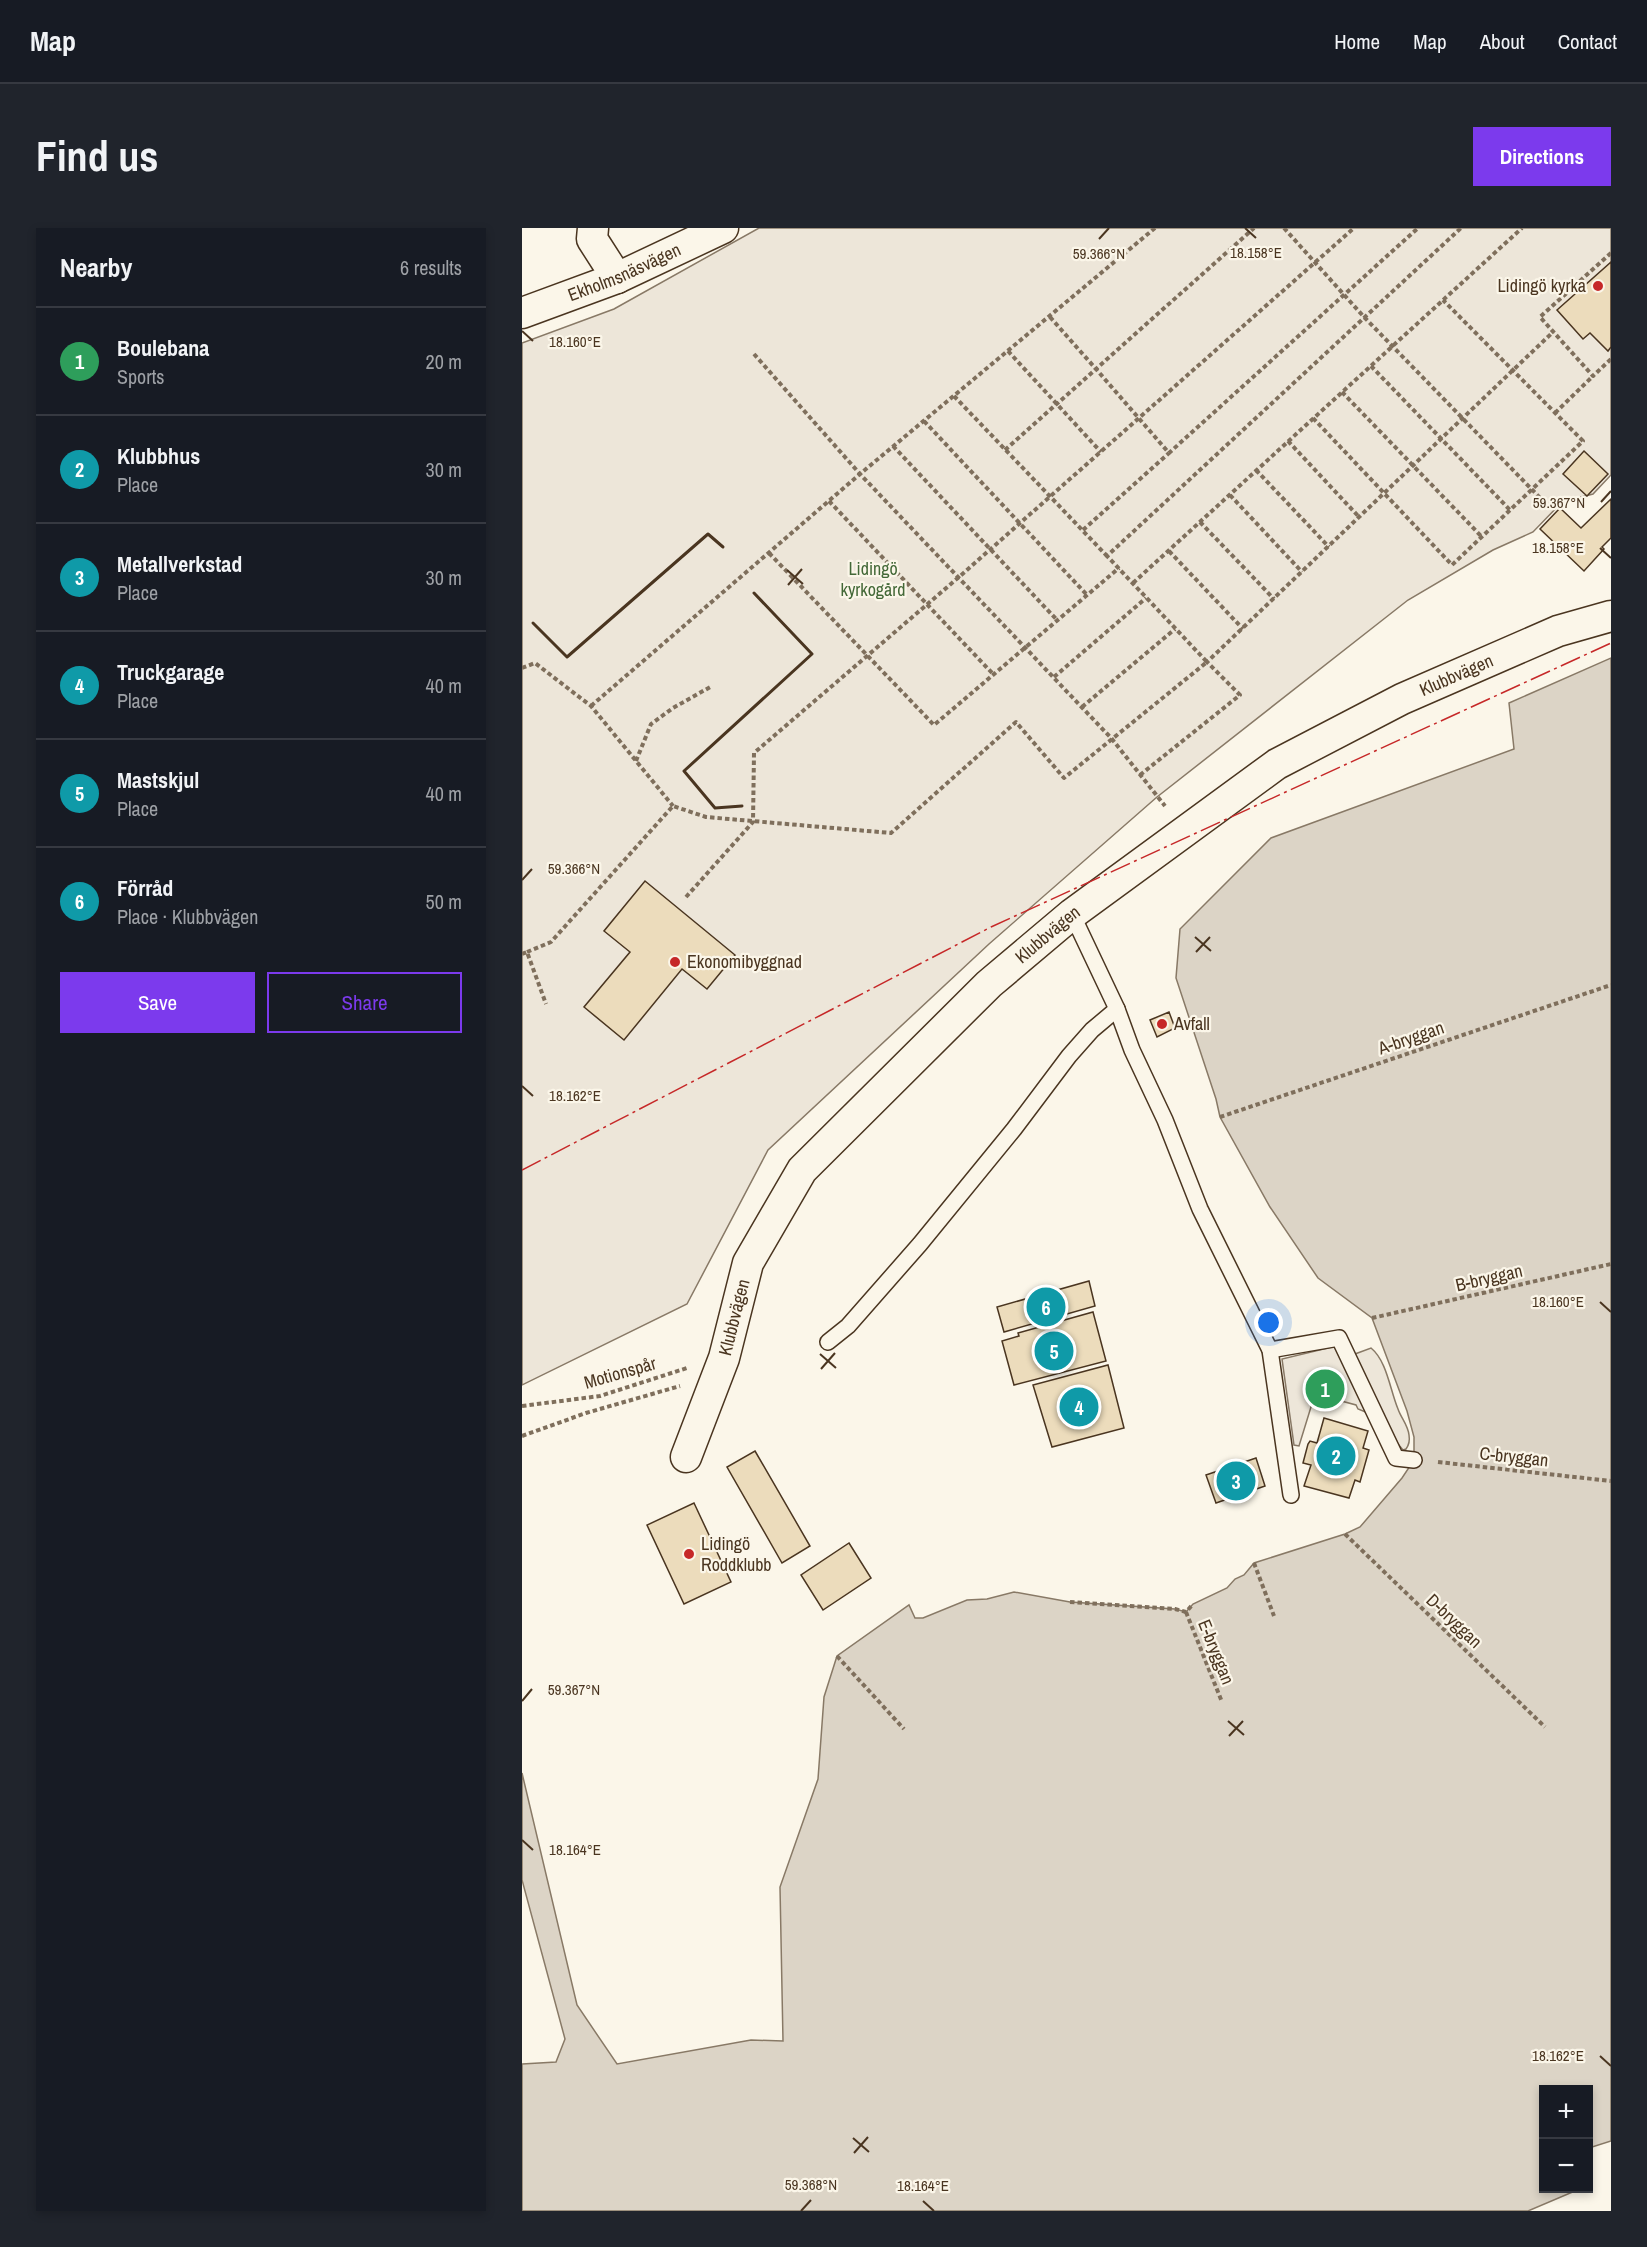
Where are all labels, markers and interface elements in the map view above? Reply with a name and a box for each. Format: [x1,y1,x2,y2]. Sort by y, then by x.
text: Map [30,22,76,60]
text: Home [1334,27,1380,56]
text: Map [1413,27,1447,56]
text: About [1480,27,1525,56]
text: Contact [1558,27,1617,56]
button: Directions [1473,127,1611,186]
text: Find us [36,128,158,184]
street label: Ekholmsnäsvägen [564,237,685,307]
text: 18.158°E [1230,242,1282,263]
text: 59.366°N [1073,243,1125,264]
text: Nearby [60,250,132,285]
text: 6 results [400,254,462,281]
place label: Lidingö kyrka [1497,273,1586,298]
marker: Lidingö kyrka [1591,279,1605,293]
text: 18.160°E [549,331,601,352]
text: Boulebana [117,333,209,363]
text: 1 [75,348,84,375]
text: 20 m [426,348,462,375]
text: Sports [117,363,164,390]
text: Klubbhus [117,441,200,471]
text: 2 [75,456,84,483]
text: 30 m [426,456,462,483]
text: Place [117,471,158,498]
text: 59.367°N [1533,492,1585,513]
text: 18.158°E [1532,537,1584,558]
text: Metallverkstad [117,549,242,579]
park label: Lidingö kyrkogård [841,556,905,602]
text: 3 [75,564,84,591]
text: 30 m [426,564,462,591]
text: Place [117,579,158,606]
street label: Klubbvägen [1415,648,1497,702]
text: Truckgarage [117,657,224,687]
text: 4 [75,672,84,699]
text: 40 m [426,672,462,699]
text: Place [117,687,158,714]
text: Mastskjul [117,765,199,795]
text: 5 [75,780,84,807]
text: 40 m [426,780,462,807]
text: Place [117,795,158,822]
text: 59.366°N [548,858,600,879]
text: Förråd [117,873,173,903]
text: 6 [75,888,84,915]
text: 50 m [426,888,462,915]
street label: Klubbvägen [1009,899,1085,969]
text: Place · Klubbvägen [117,903,258,930]
place label: Ekonomibyggnad [687,949,802,974]
marker: Ekonomibyggnad [668,955,682,969]
button: Save [60,972,255,1033]
button: Share [267,972,462,1033]
place label: Avfall [1173,1011,1210,1036]
street label: A-bryggan [1374,1015,1447,1061]
marker: Avfall [1155,1017,1169,1031]
text: 18.162°E [549,1085,601,1106]
street label: B-bryggan [1453,1258,1525,1297]
street label: Klubbvägen [712,1276,755,1358]
pin: 6 [1026,1284,1066,1330]
text: 18.160°E [1532,1291,1584,1312]
your location [1254,1308,1283,1337]
pin: 5 [1034,1328,1074,1374]
street label: Motionspår [581,1350,659,1395]
pin: 1 [1306,1366,1344,1412]
pin: 4 [1060,1384,1098,1430]
pin: 2 [1316,1434,1356,1478]
street label: C-bryggan [1478,1440,1550,1473]
pin: 3 [1216,1458,1256,1504]
place label: Lidingö Roddklubb [701,1531,772,1577]
marker: Lidingö Roddklubb [682,1547,696,1561]
street label: D-bryggan [1421,1588,1488,1654]
street label: E-bryggan [1192,1616,1241,1688]
text: 59.367°N [548,1679,600,1700]
text: 18.164°E [549,1839,601,1860]
text: 18.162°E [1532,2045,1584,2066]
map controls [1539,2085,1593,2193]
button: + [1539,2085,1593,2139]
button: − [1539,2139,1593,2193]
text: 59.368°N [785,2174,837,2195]
text: 18.164°E [897,2175,949,2196]

